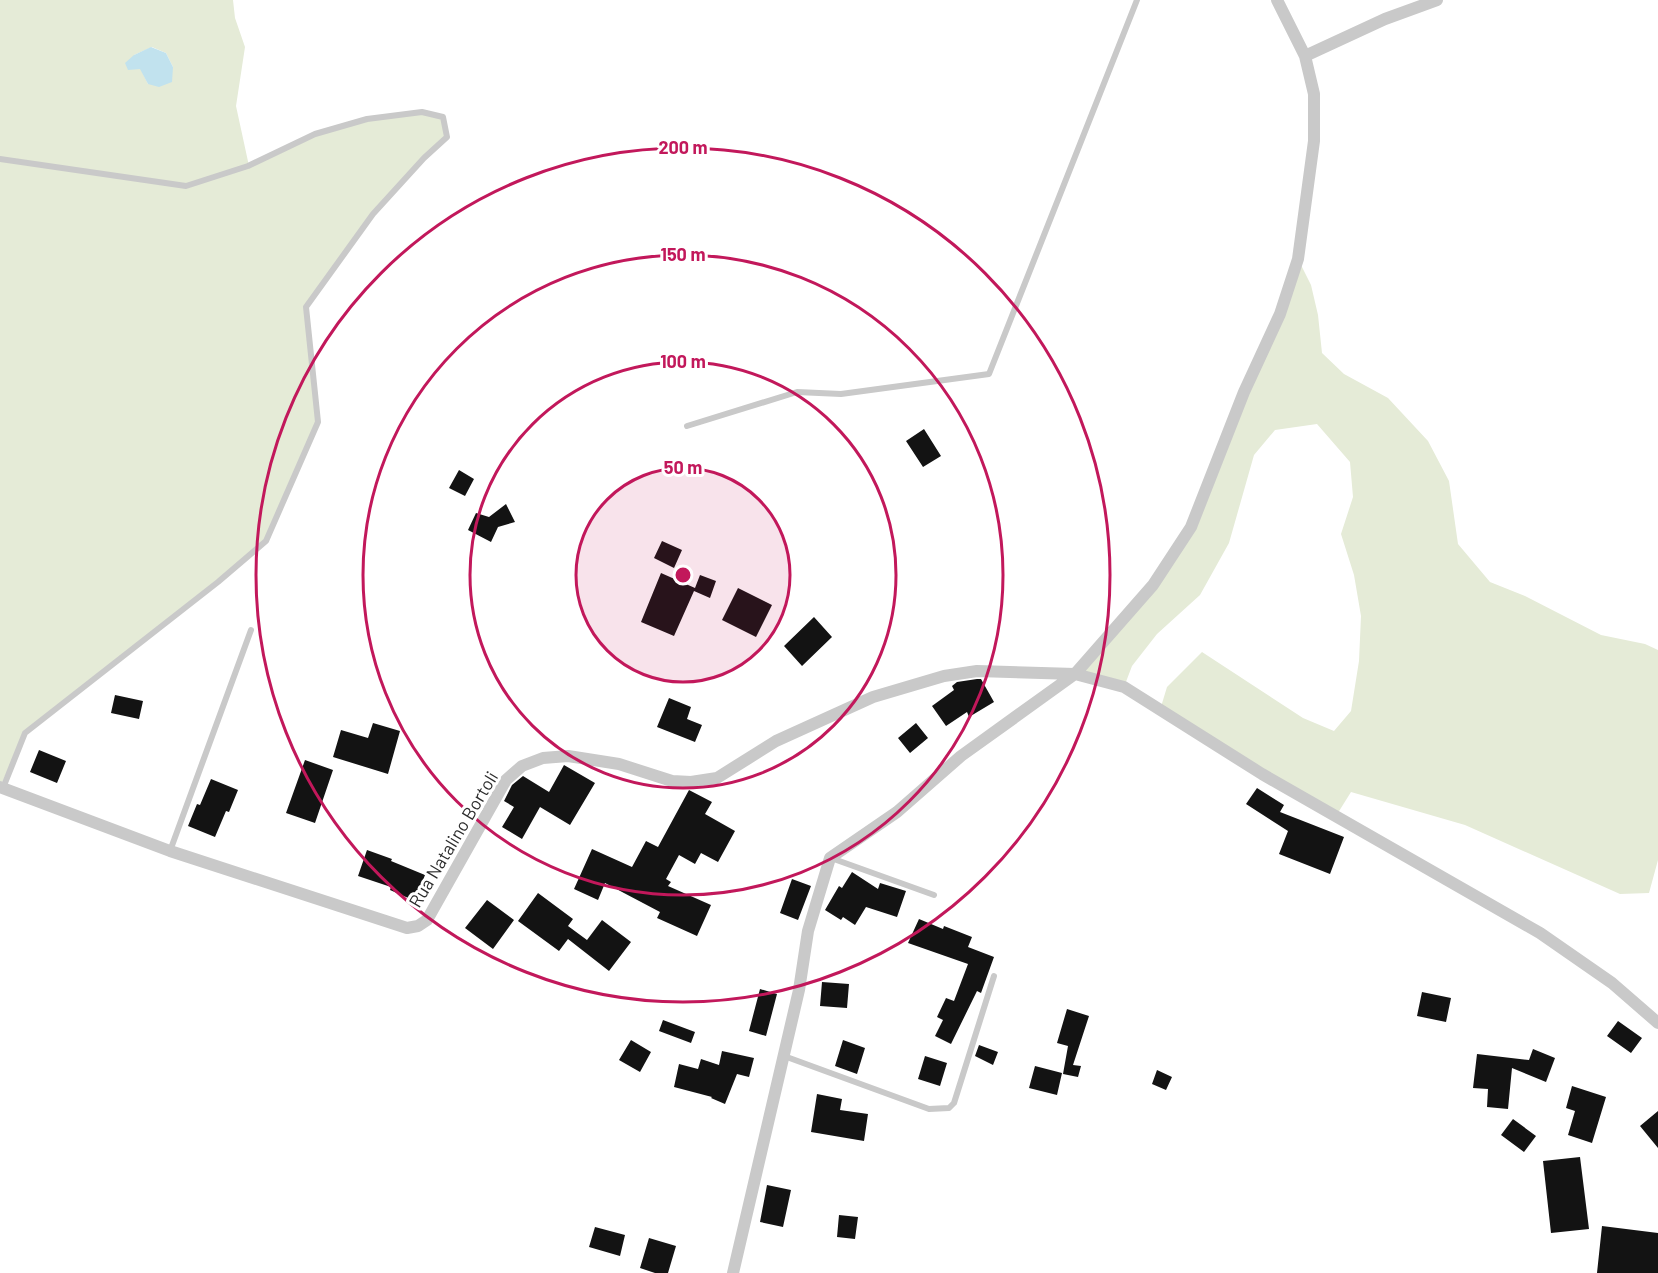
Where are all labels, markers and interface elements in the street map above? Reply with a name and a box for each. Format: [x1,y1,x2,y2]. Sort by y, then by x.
text: 200 m [658,136,708,158]
text: 150 m [661,243,705,265]
text: 100 m [660,350,706,372]
text: 50 m [664,456,702,478]
centre of rings [673,565,693,585]
street label: Rua Natalino Bortoli [404,767,502,911]

